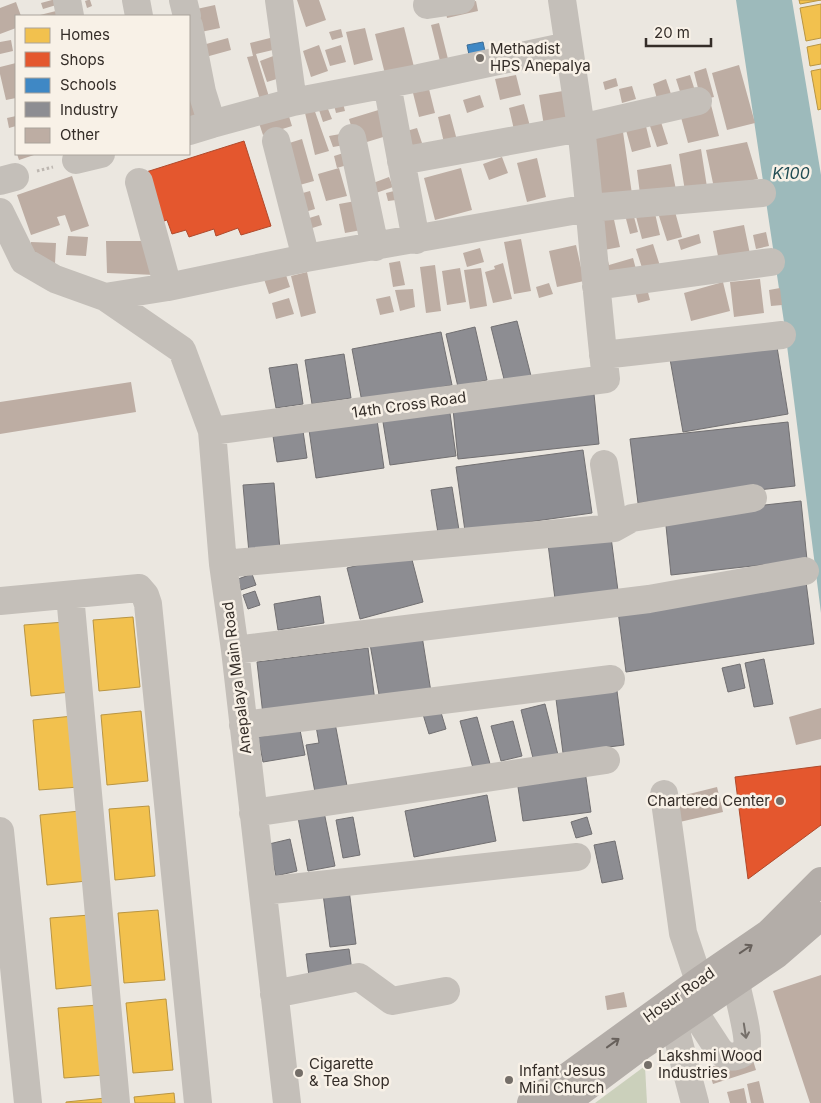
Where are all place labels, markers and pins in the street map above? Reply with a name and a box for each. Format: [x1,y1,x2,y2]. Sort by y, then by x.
place label: Methadist HPS Anepalya [490,39,591,75]
marker: Methadist HPS Anepalya [474,52,486,64]
place label: Chartered Center [647,791,770,810]
marker: Chartered Center [774,795,786,807]
place label: Lakshmi Wood Industries [658,1046,762,1082]
place label: Cigarette & Tea Shop [309,1054,390,1090]
marker: Lakshmi Wood Industries [642,1059,654,1071]
place label: Infant Jesus Mini Church [519,1061,606,1097]
marker: Cigarette & Tea Shop [293,1067,305,1079]
marker: Infant Jesus Mini Church [503,1074,515,1086]

